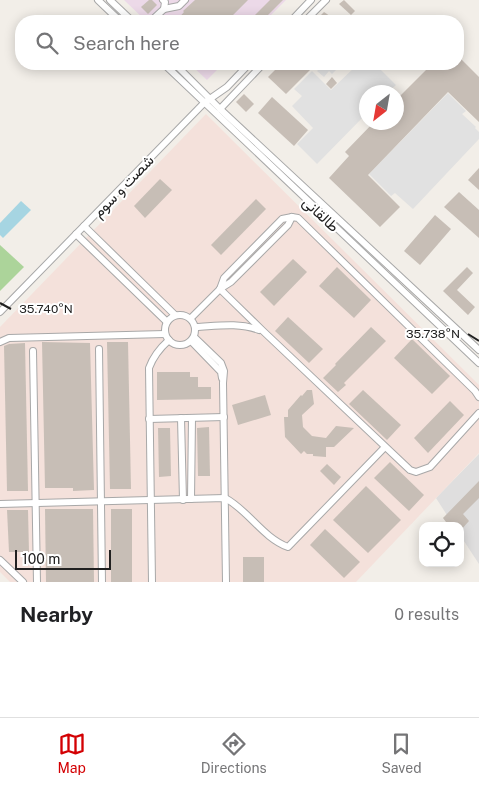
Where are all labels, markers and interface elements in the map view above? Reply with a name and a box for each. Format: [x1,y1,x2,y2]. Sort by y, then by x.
search box [15,15,464,70]
icon: search [33,29,61,57]
text: Search here [73,32,180,54]
north arrow [359,85,404,130]
street label: شصت و سوم [89,151,158,222]
street label: طالقانی [298,193,343,237]
text: 35.740°N [19,302,73,316]
text: 35.738°N [406,327,460,341]
map controls [419,522,464,567]
button: locate [419,522,464,567]
scale bar [15,547,111,570]
text: 100 m [22,551,60,567]
text: Nearby [20,602,93,627]
text: 0 results [394,605,459,624]
tab: Map [57,730,86,776]
tab: Directions [201,730,267,776]
tab: Saved [381,730,422,776]

